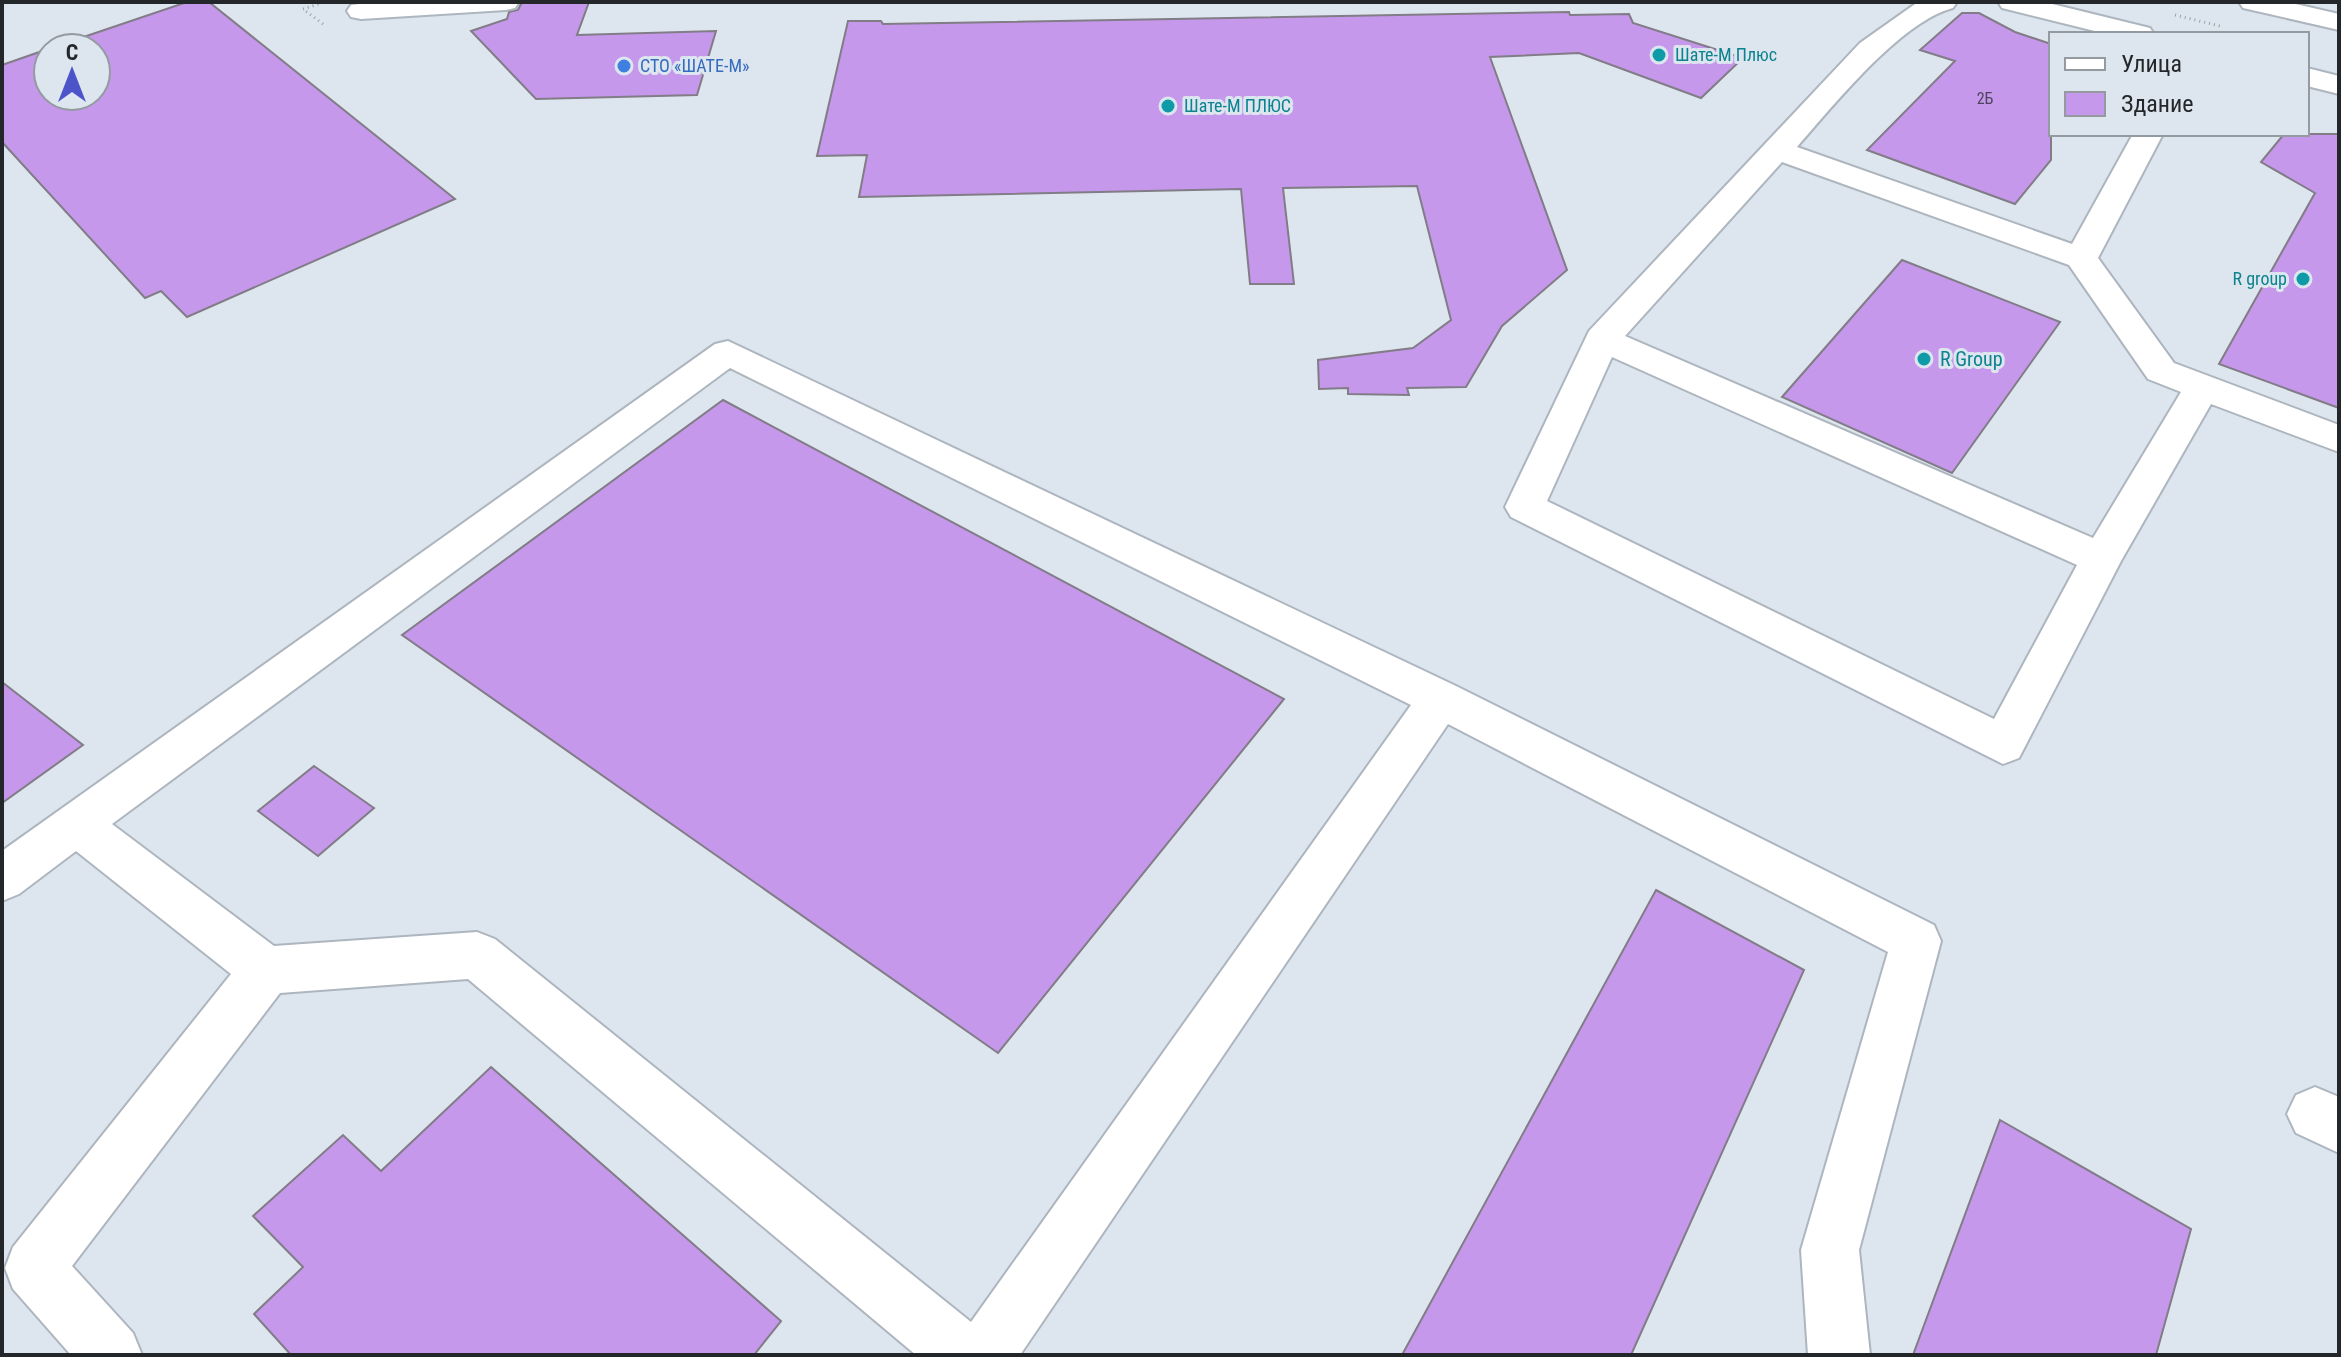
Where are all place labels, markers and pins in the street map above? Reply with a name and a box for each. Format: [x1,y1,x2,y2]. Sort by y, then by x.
place label: Шате-М Плюс [1675,44,1777,65]
marker: Шате-М Плюс [1650,46,1668,64]
place label: СТО «ШАТЕ-М» [640,55,750,76]
marker: СТО «ШАТЕ-М» [615,57,633,75]
place label: Шате-М ПЛЮС [1184,95,1291,116]
marker: Шате-М ПЛЮС [1159,97,1177,115]
place label: R group [2233,268,2287,289]
marker: R group [2294,270,2312,288]
place label: R Group [1940,347,2003,371]
marker: R Group [1915,350,1933,368]

